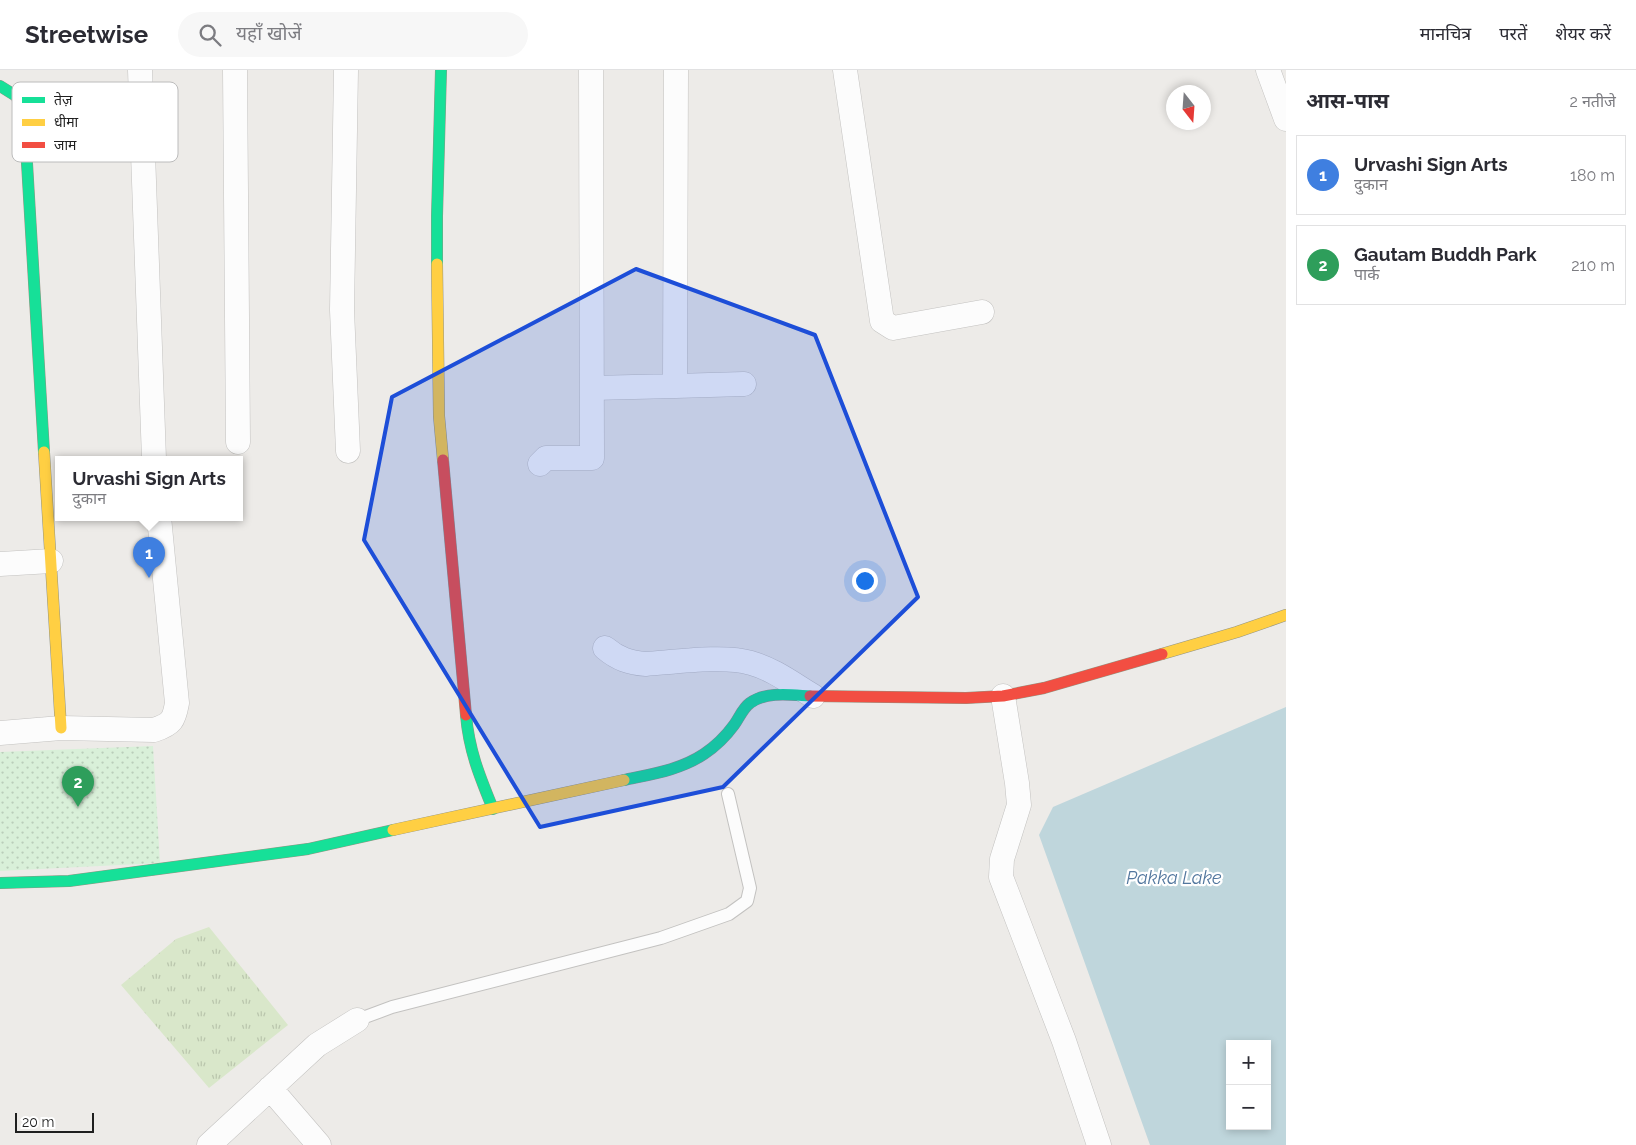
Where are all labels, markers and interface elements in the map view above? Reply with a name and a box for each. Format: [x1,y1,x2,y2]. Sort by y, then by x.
search box [178,12,528,57]
text: Streetwise [25,20,148,49]
icon: search [196,21,224,49]
text: यहाँ खोजें [236,22,301,44]
text: मानचित्र [1420,23,1471,44]
text: परतें [1499,23,1527,44]
text: शेयर करें [1555,23,1611,44]
legend [12,82,178,162]
north arrow [1166,85,1211,130]
text: आस-पास [1306,88,1389,113]
text: तेज़ [54,91,73,108]
text: 2 नतीजे [1570,92,1616,111]
text: धीमा [54,114,79,130]
text: जाम [54,137,77,153]
text: Urvashi Sign Arts [1354,153,1508,175]
text: 1 [1319,166,1327,185]
text: 180 m [1570,166,1615,185]
text: दुकान [1354,175,1388,194]
text: Gautam Buddh Park [1354,243,1537,265]
text: 2 [1318,256,1328,275]
text: 210 m [1571,256,1615,275]
text: पार्क [1354,265,1380,284]
popup [55,456,243,521]
text: Urvashi Sign Arts [72,467,226,489]
text: दुकान [72,489,106,508]
pin: 1 [133,537,165,578]
your location [852,568,878,594]
pin: 2 [62,766,94,807]
water label: Pakka Lake [1126,867,1222,888]
map controls [1226,1040,1271,1130]
button: + [1226,1040,1271,1085]
button: − [1226,1085,1271,1130]
scale bar [15,1110,94,1133]
text: 20 m [22,1114,54,1130]

